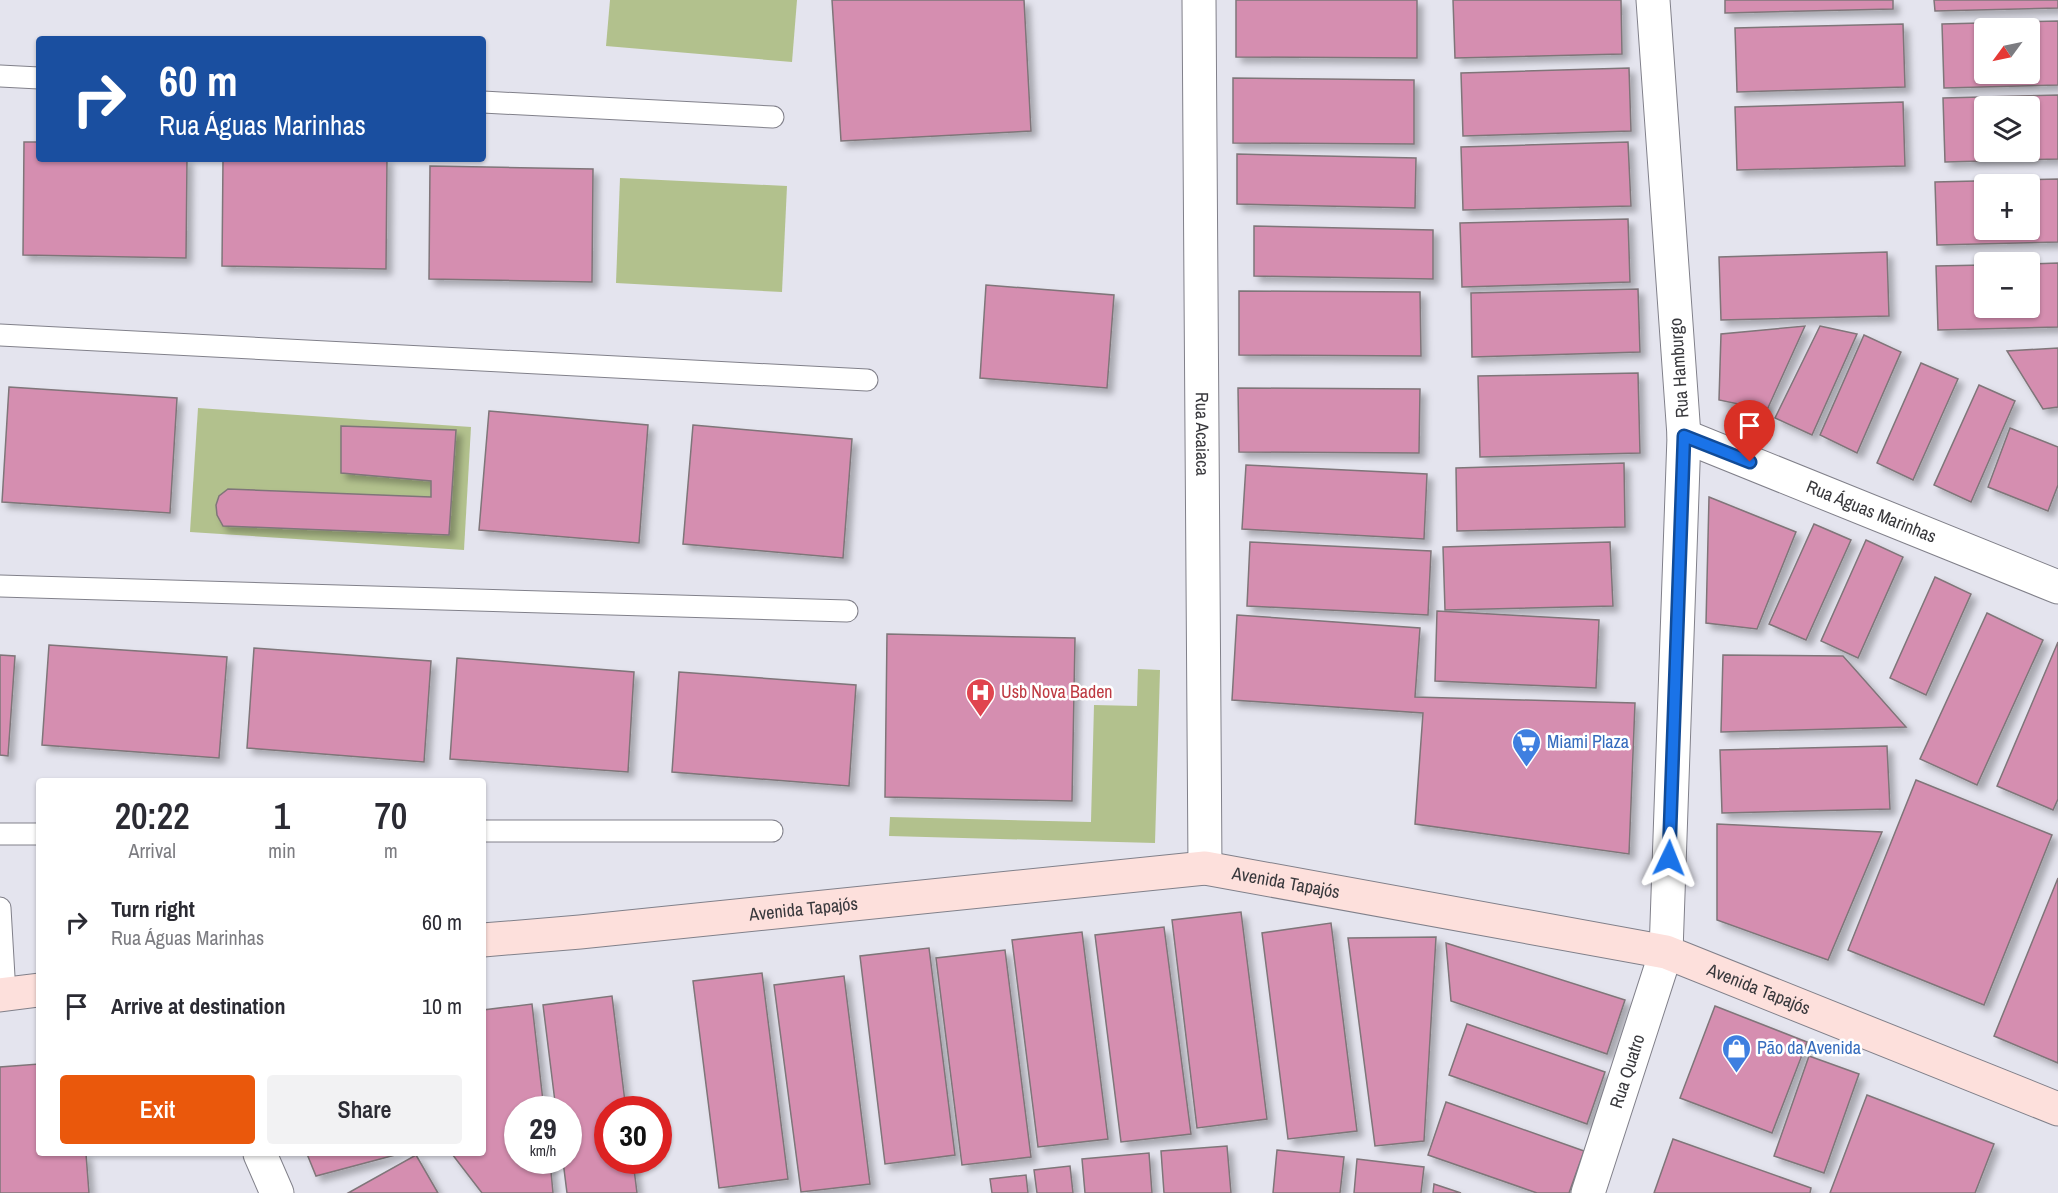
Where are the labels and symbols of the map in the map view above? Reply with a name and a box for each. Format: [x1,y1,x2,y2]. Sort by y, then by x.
north arrow [1974,18,2040,84]
street label: Rua Hamburgo [1663,317,1694,419]
street label: Rua Acaiaca [1190,392,1215,476]
pin [1724,400,1775,462]
street label: Rua Águas Marinhas [1803,474,1940,549]
hospital icon: Usb Nova Baden [964,676,996,718]
place label: Usb Nova Baden [1001,679,1113,704]
supermarket icon: Miami Plaza [1510,726,1542,768]
place label: Miami Plaza [1547,729,1629,754]
position arrow [1637,826,1701,890]
street label: Avenida Tapajós [1229,860,1342,904]
street label: Avenida Tapajós [747,891,859,927]
street label: Avenida Tapajós [1703,956,1814,1021]
street label: Rua Quatro [1603,1031,1651,1111]
shop icon: Pão da Avenida [1720,1032,1752,1074]
place label: Pão da Avenida [1757,1035,1861,1060]
speed limit sign: 30 [594,1096,672,1174]

